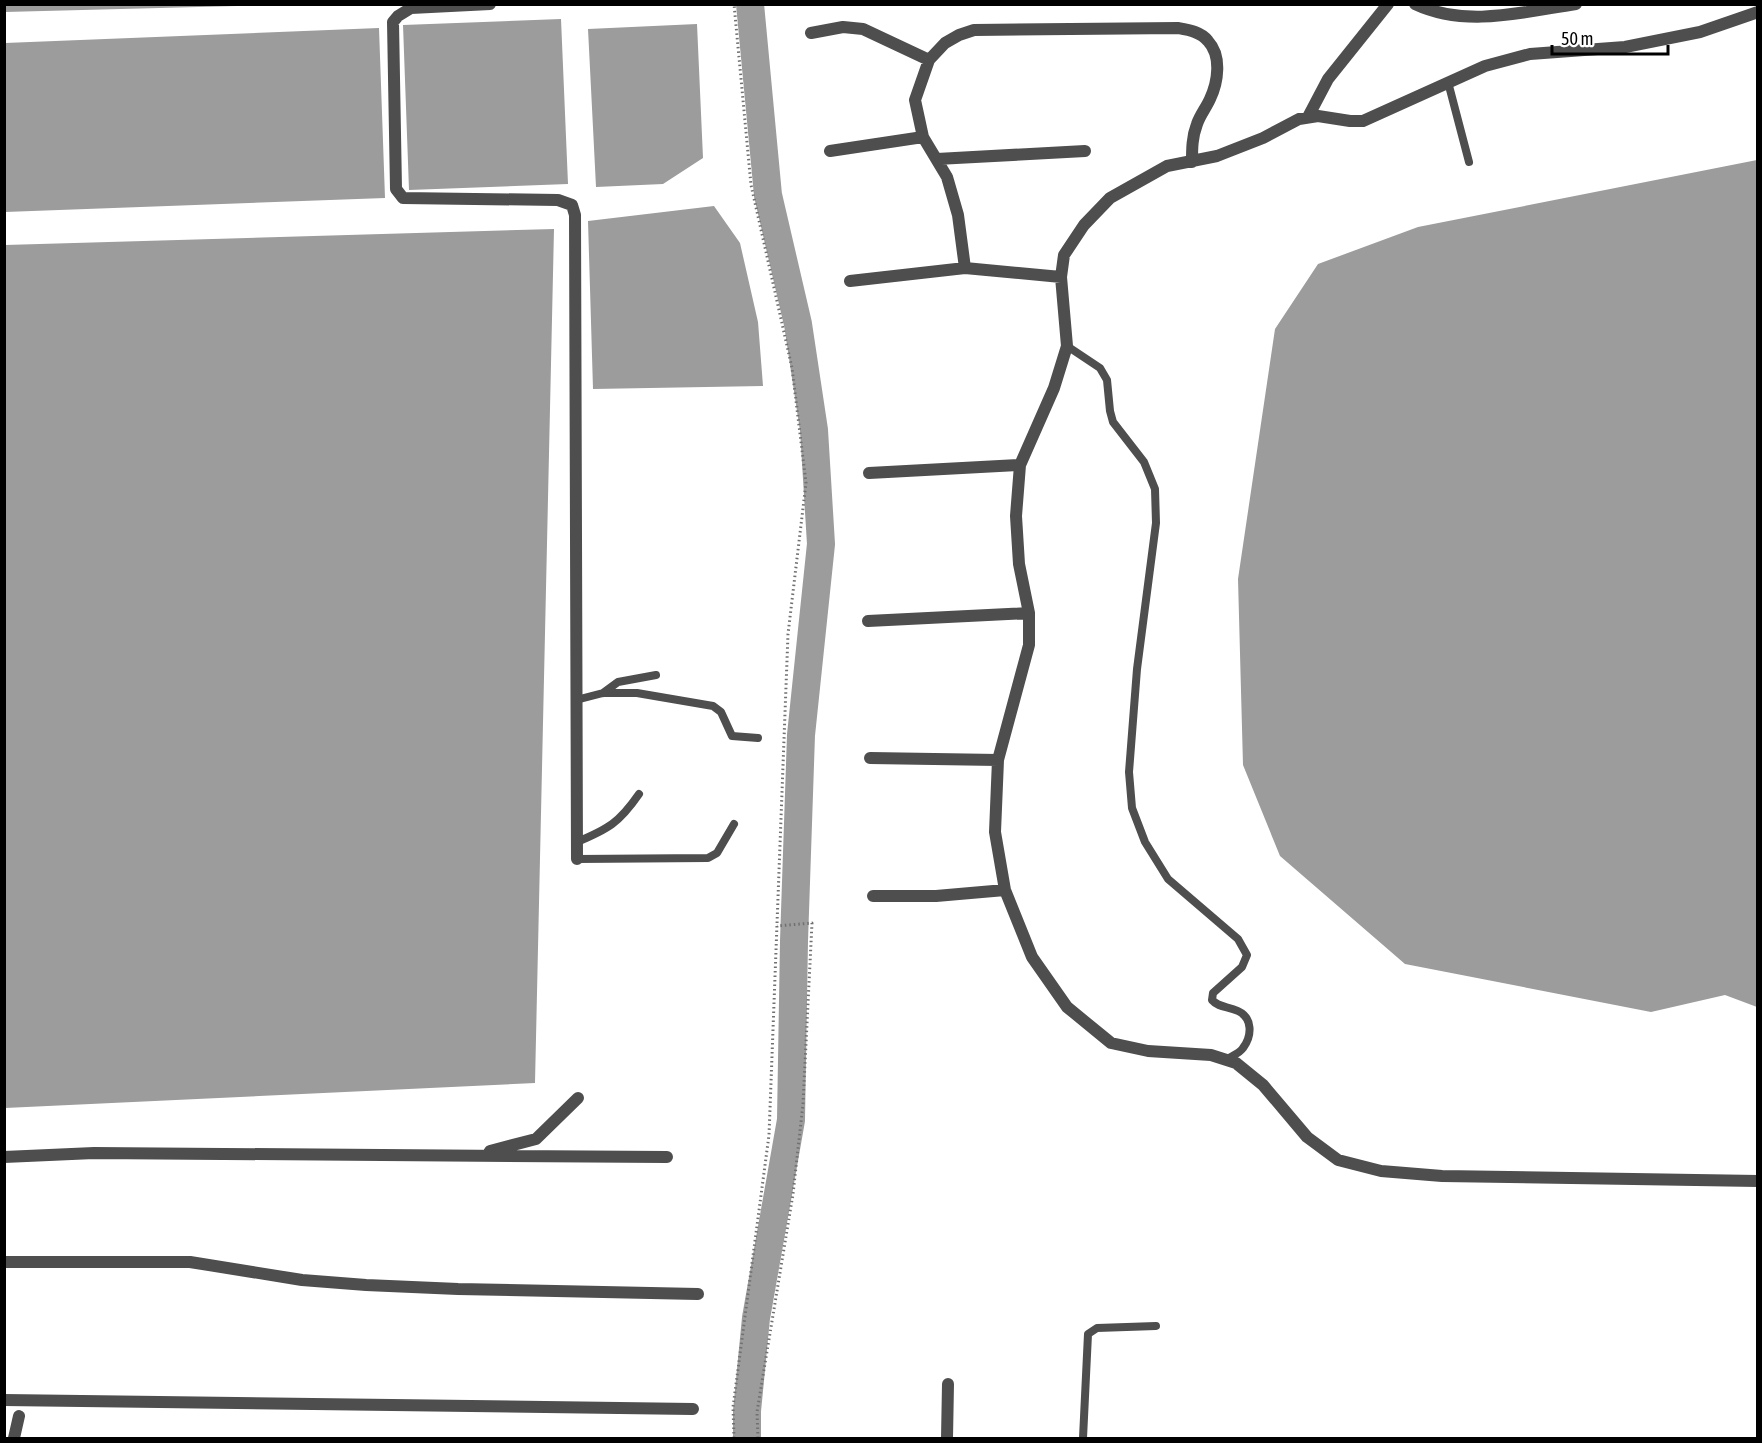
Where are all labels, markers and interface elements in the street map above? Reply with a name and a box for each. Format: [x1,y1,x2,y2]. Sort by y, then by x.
scale bar [1552,18,1668,56]
text: 50 m [1561,28,1593,49]

